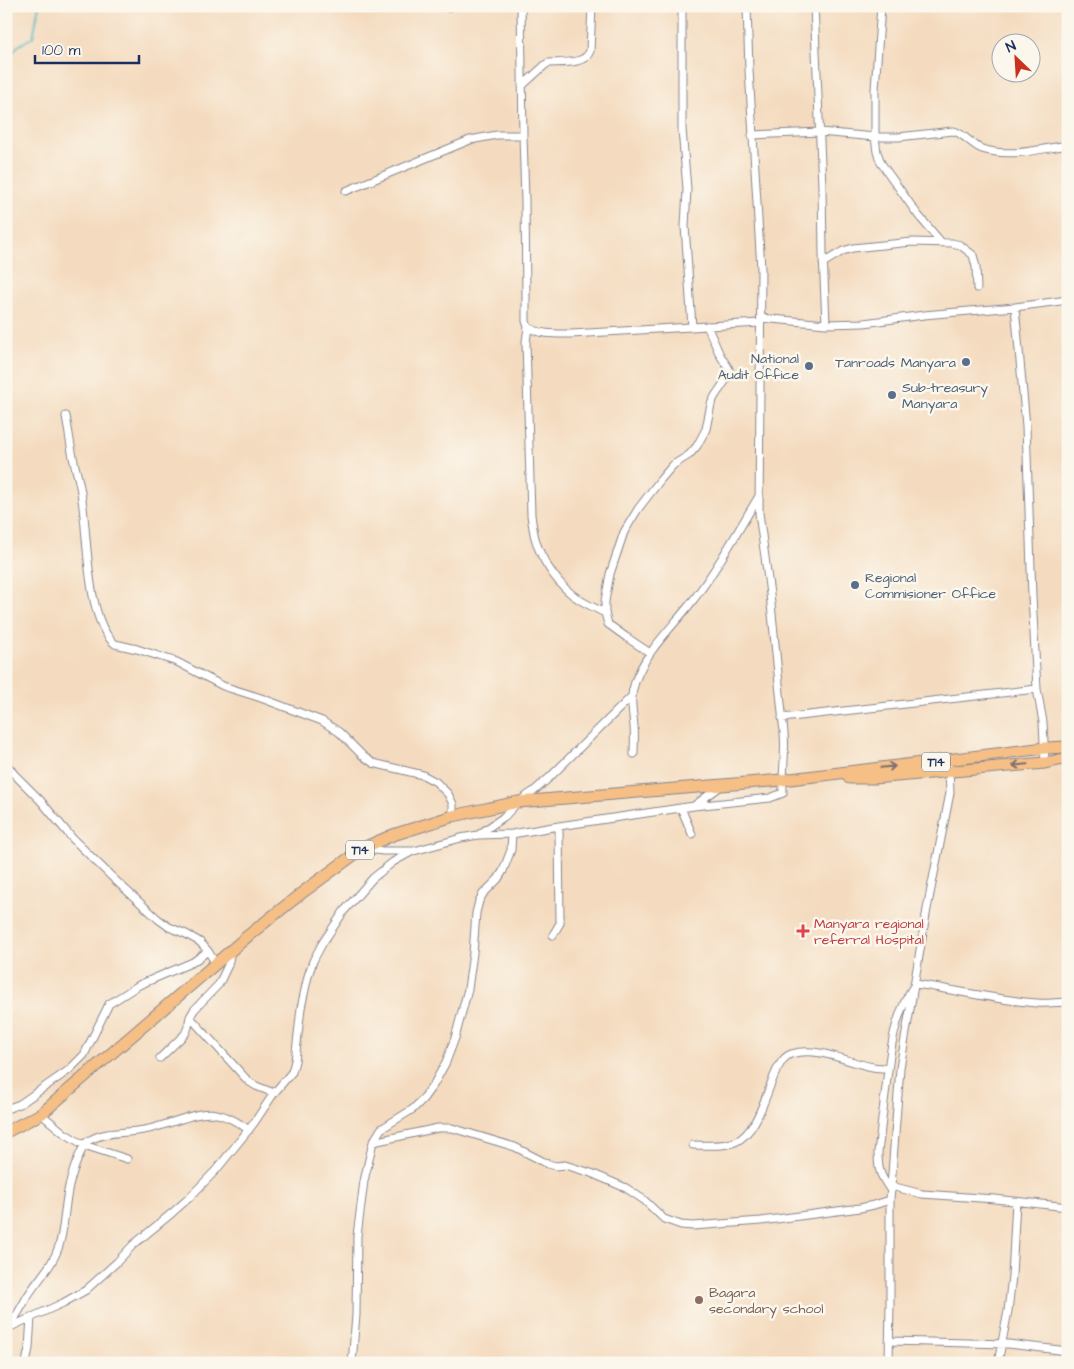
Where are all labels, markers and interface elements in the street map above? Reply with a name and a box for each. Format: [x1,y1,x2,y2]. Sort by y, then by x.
scale bar [35,32,139,64]
north arrow [992,32,1042,82]
text: N [1003,36,1019,58]
text: 100 m [42,40,81,61]
place label: National Audit Office [718,349,799,385]
place label: Tanroads Manyara [835,353,956,373]
marker: Tanroads Manyara [960,356,972,368]
marker: National Audit Office [803,360,815,372]
place label: Sub-treasury Manyara [902,378,988,414]
marker: Sub-treasury Manyara [886,389,898,401]
place label: Regional Commisioner Office [865,568,997,604]
marker: Regional Commisioner Office [849,579,861,591]
road number: T14 [922,752,950,772]
one-way arrow [1012,760,1028,769]
one-way arrow [879,762,895,772]
road number: T14 [346,840,374,860]
place label: Manyara regional referral Hospital [814,914,924,950]
marker: Manyara regional referral Hospital [796,924,810,938]
place label: Bagara secondary school [709,1283,823,1319]
marker: Bagara secondary school [693,1294,705,1306]

